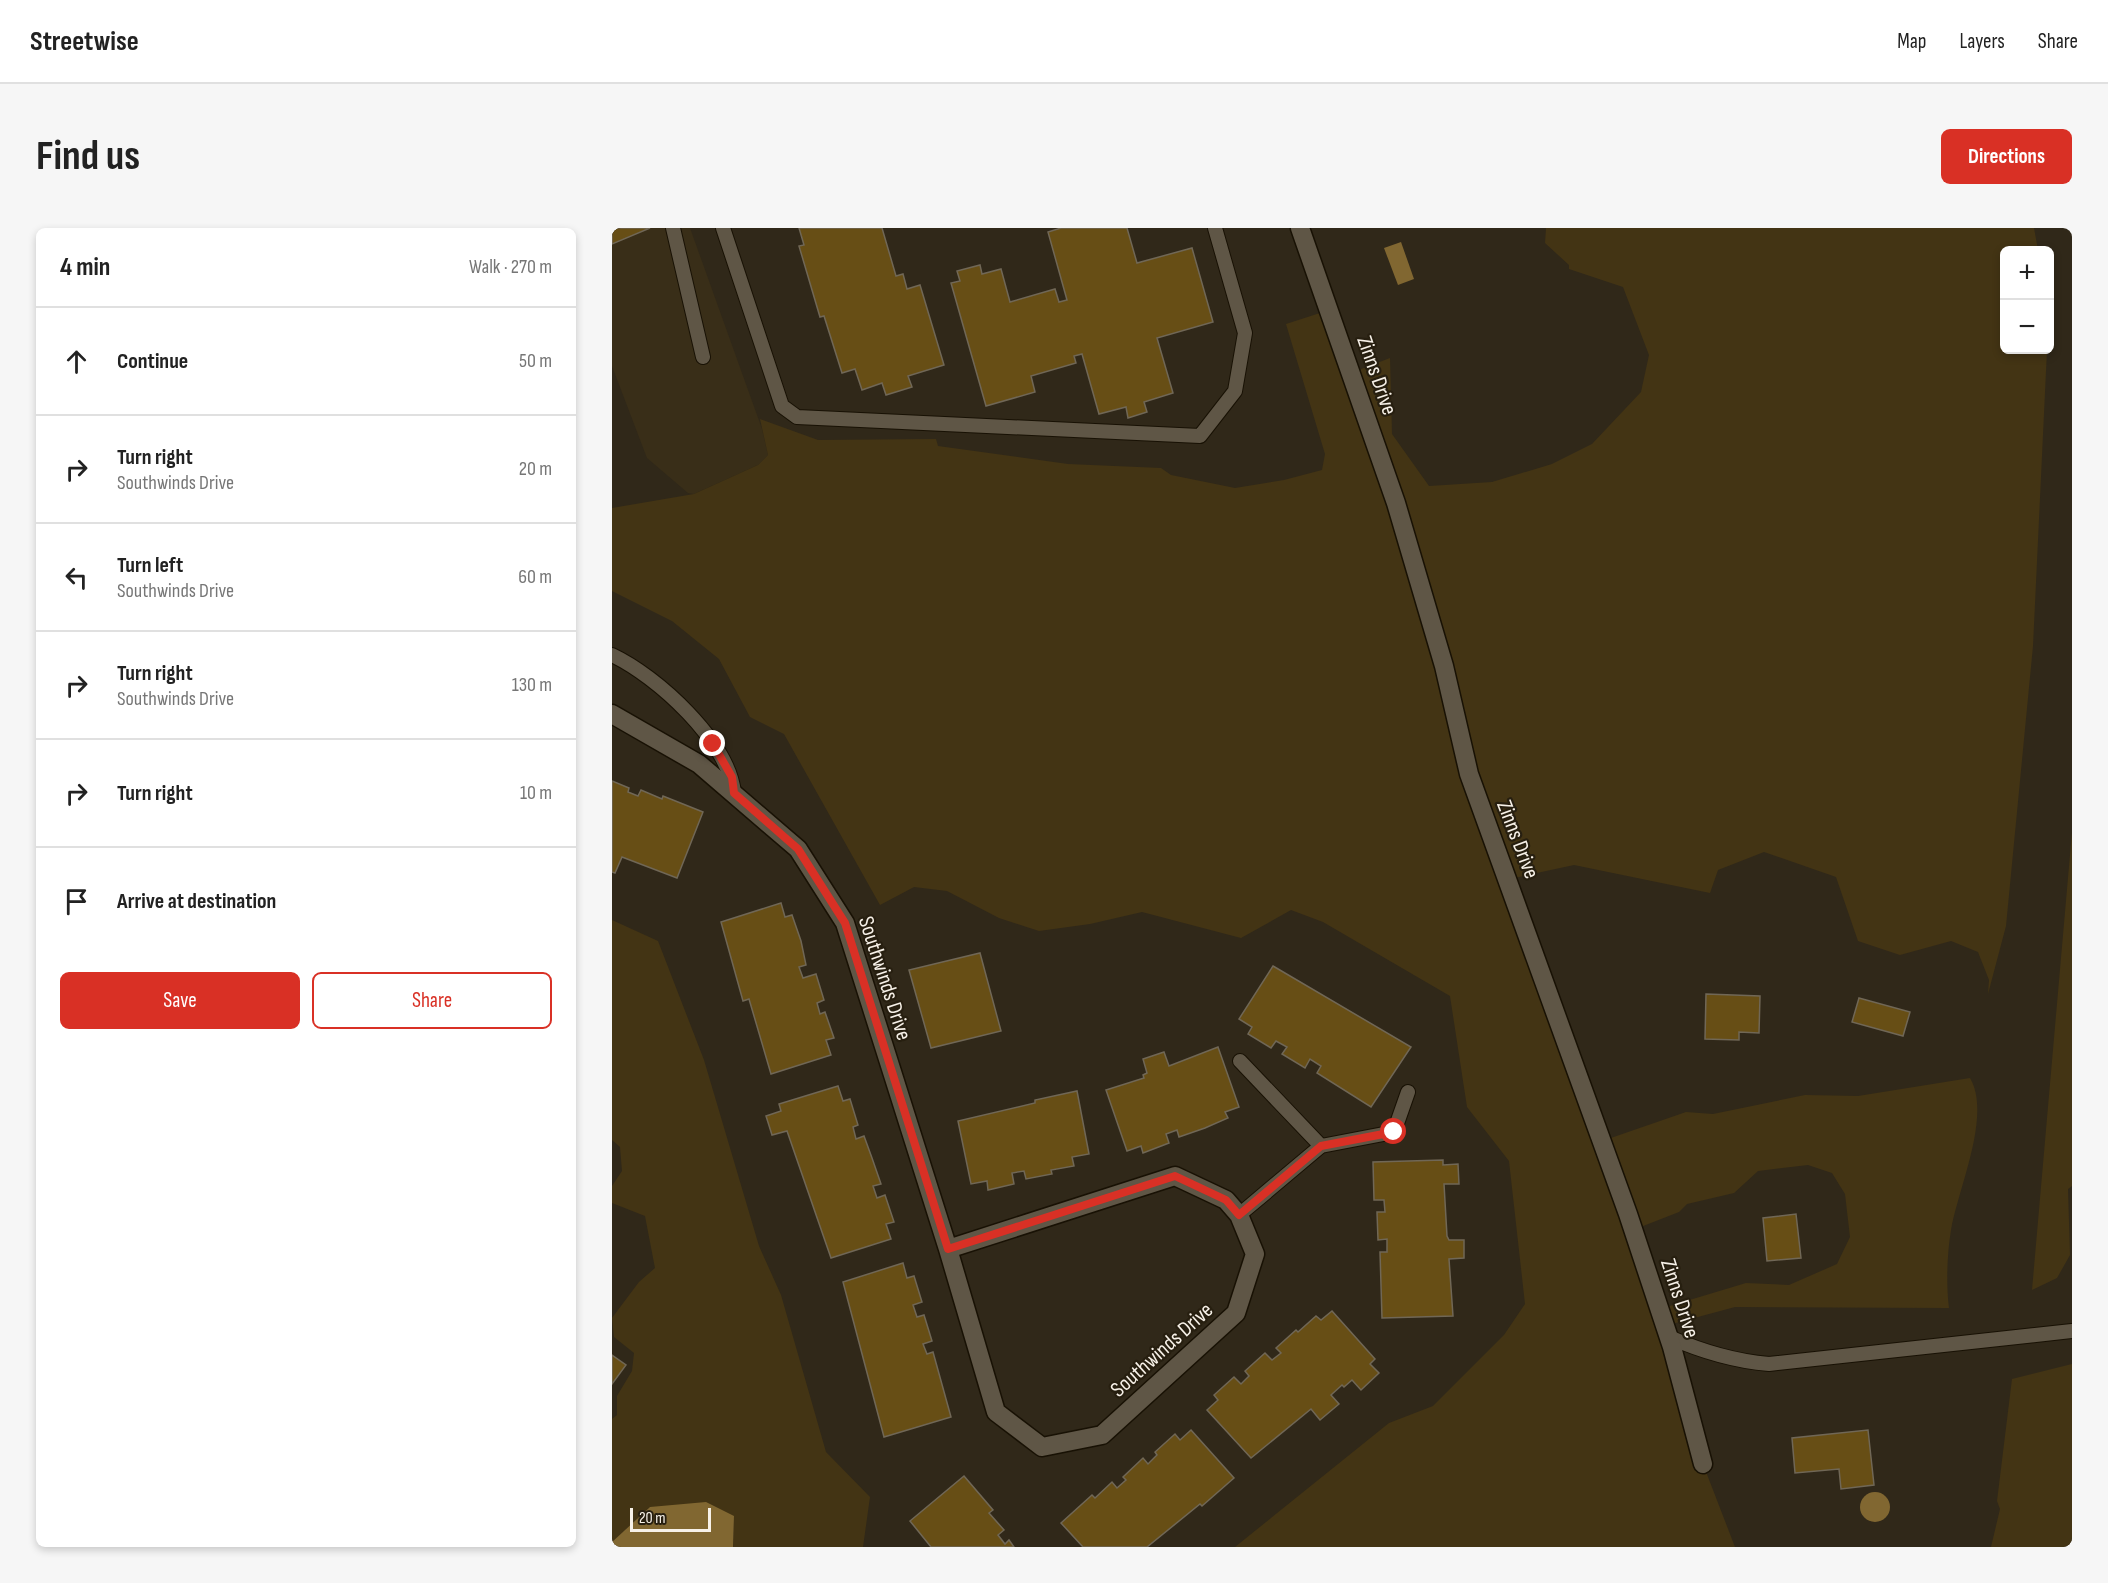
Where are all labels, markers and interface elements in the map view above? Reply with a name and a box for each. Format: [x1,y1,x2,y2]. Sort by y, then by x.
text: Streetwise [30,25,139,58]
text: Map [1897,29,1926,54]
text: Layers [1959,29,2005,54]
text: Share [2038,29,2078,54]
button: Directions [1941,129,2072,184]
text: Find us [36,131,140,182]
map controls [2000,246,2054,354]
button: + [2000,246,2054,300]
text: 4 min [60,252,110,283]
text: Walk · 270 m [469,255,552,279]
button: − [2000,300,2054,354]
street label: Zinns Drive [1350,332,1403,419]
icon: ahead [60,345,93,378]
text: Continue [117,348,188,375]
text: 50 m [519,349,552,373]
text: Turn right [117,444,193,471]
icon: right [60,453,93,486]
text: 20 m [519,457,552,481]
text: Southwinds Drive [117,471,234,495]
text: Turn left [117,552,183,579]
icon: left [60,561,93,594]
text: 60 m [518,565,552,589]
text: Southwinds Drive [117,579,234,603]
text: Turn right [117,660,193,687]
icon: right [60,669,93,702]
text: 130 m [512,673,552,697]
text: Southwinds Drive [117,687,234,711]
route end [699,730,725,756]
icon: right [60,777,93,810]
text: Turn right [117,780,193,807]
text: 10 m [520,781,552,805]
street label: Zinns Drive [1490,796,1545,883]
icon: arrive [60,885,93,918]
text: Arrive at destination [117,888,276,915]
street label: Southwinds Drive [852,913,917,1044]
button: Save [60,972,300,1029]
button: Share [312,972,552,1029]
route start [1380,1118,1406,1144]
street label: Zinns Drive [1654,1255,1705,1342]
street label: Southwinds Drive [1105,1297,1219,1403]
scale bar [630,1505,711,1532]
text: 20 m [639,1509,666,1528]

